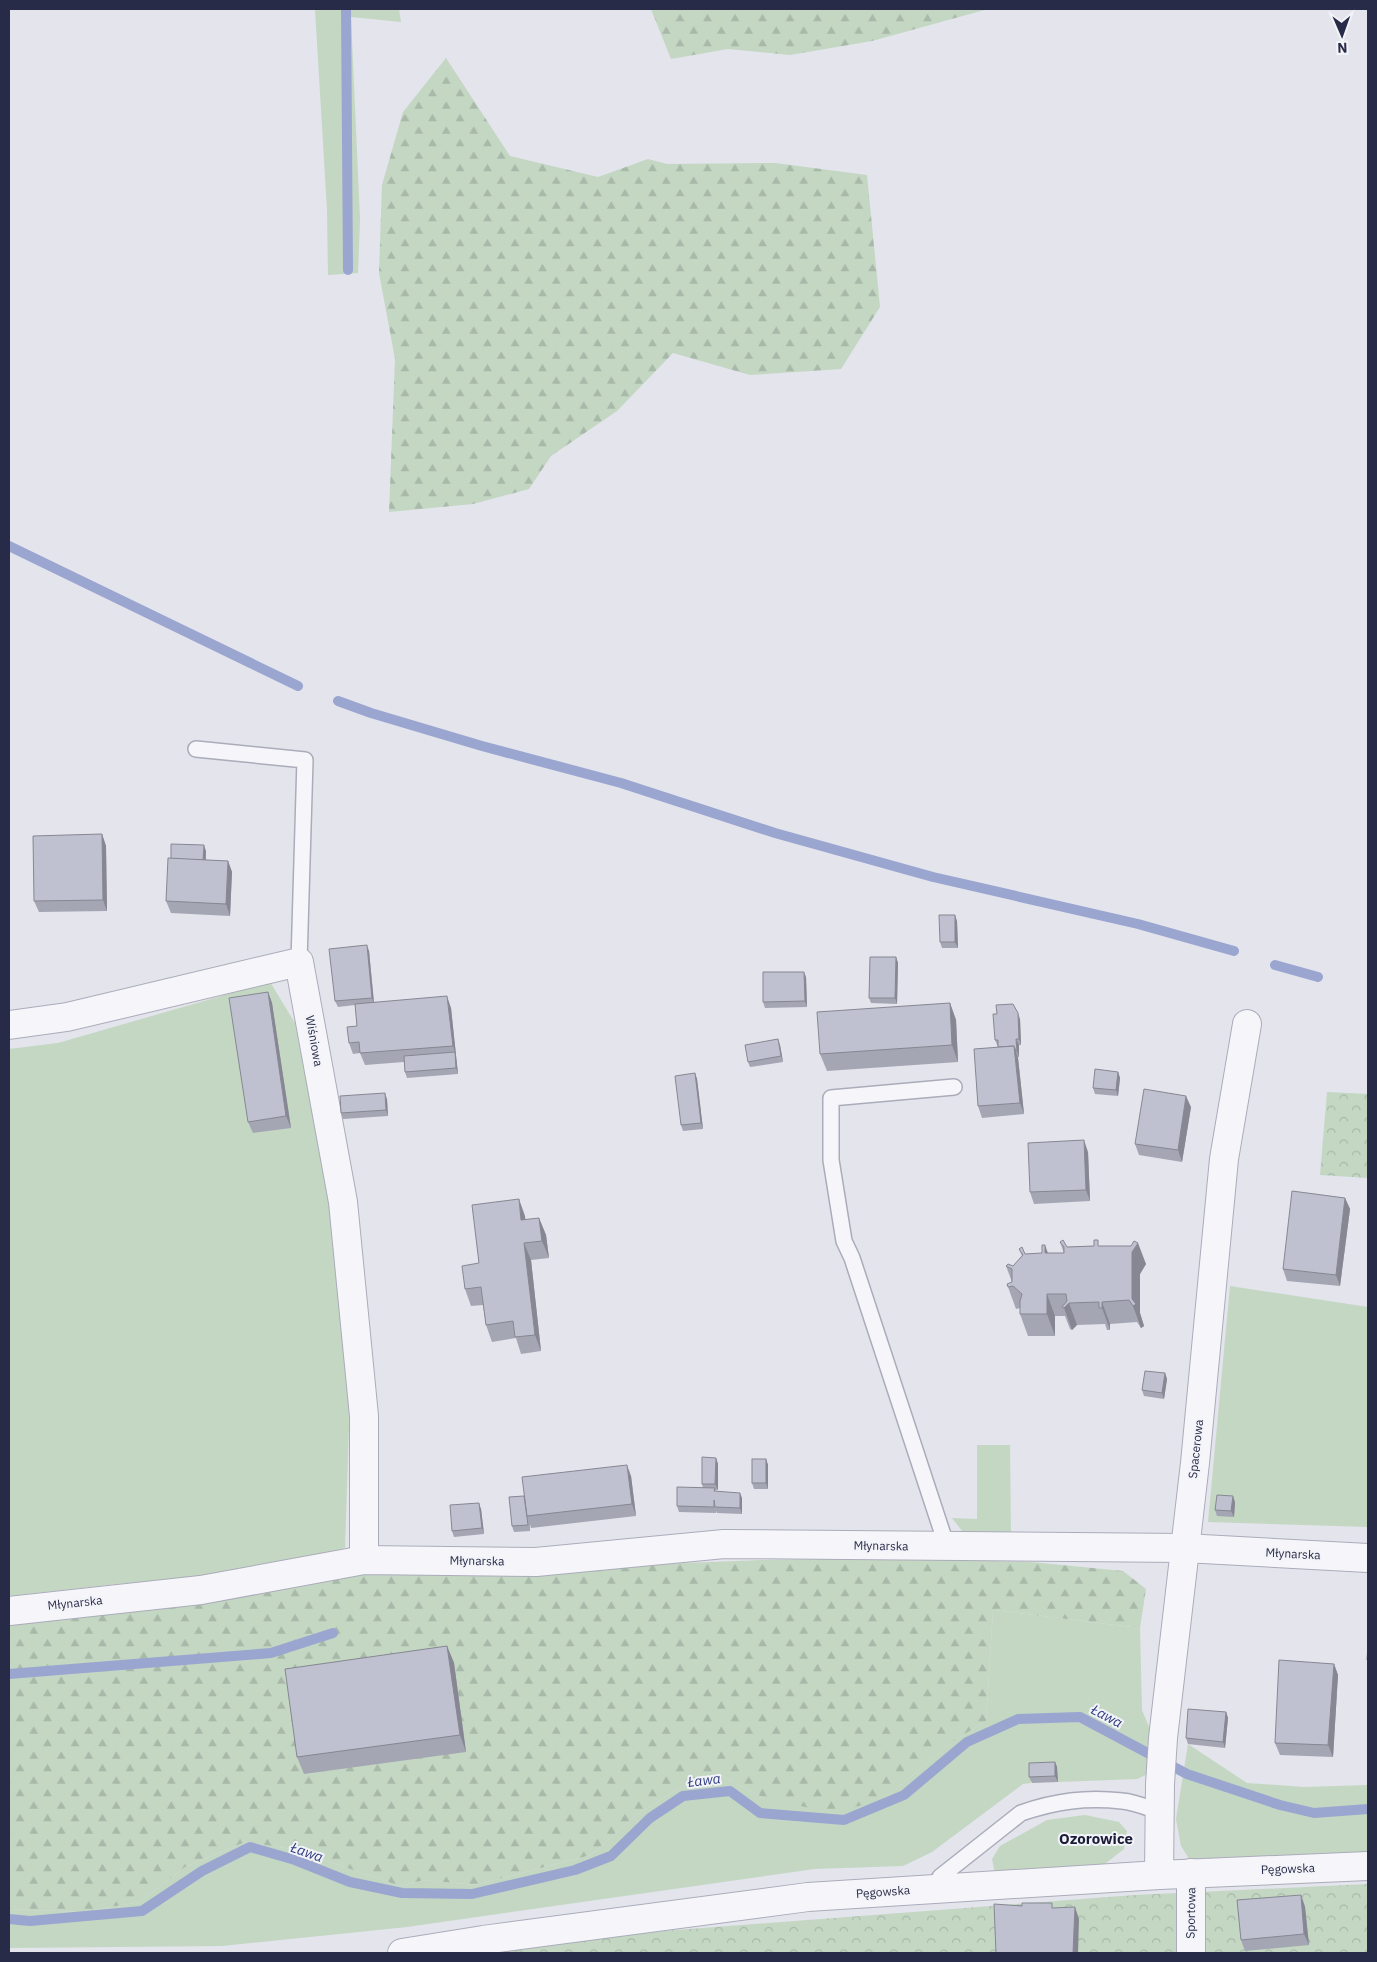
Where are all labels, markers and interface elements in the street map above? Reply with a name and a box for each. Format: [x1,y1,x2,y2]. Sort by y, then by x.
north arrow [1317,10,1367,60]
text: N [1337,39,1348,57]
street label: Wiśniowa [303,1014,326,1068]
street label: Spacerowa [1185,1418,1206,1479]
street label: Młynarska [853,1538,909,1553]
street label: Młynarska [1265,1545,1322,1562]
street label: Młynarska [449,1553,505,1568]
street label: Młynarska [47,1592,104,1613]
water label: Ława [1087,1700,1126,1732]
water label: Ława [685,1769,722,1791]
district label: Ozorowice [1059,1829,1133,1848]
water label: Ława [287,1838,326,1866]
street label: Pęgowska [1261,1860,1316,1877]
street label: Pęgowska [855,1882,911,1901]
street label: Sportowa [1183,1887,1198,1939]

